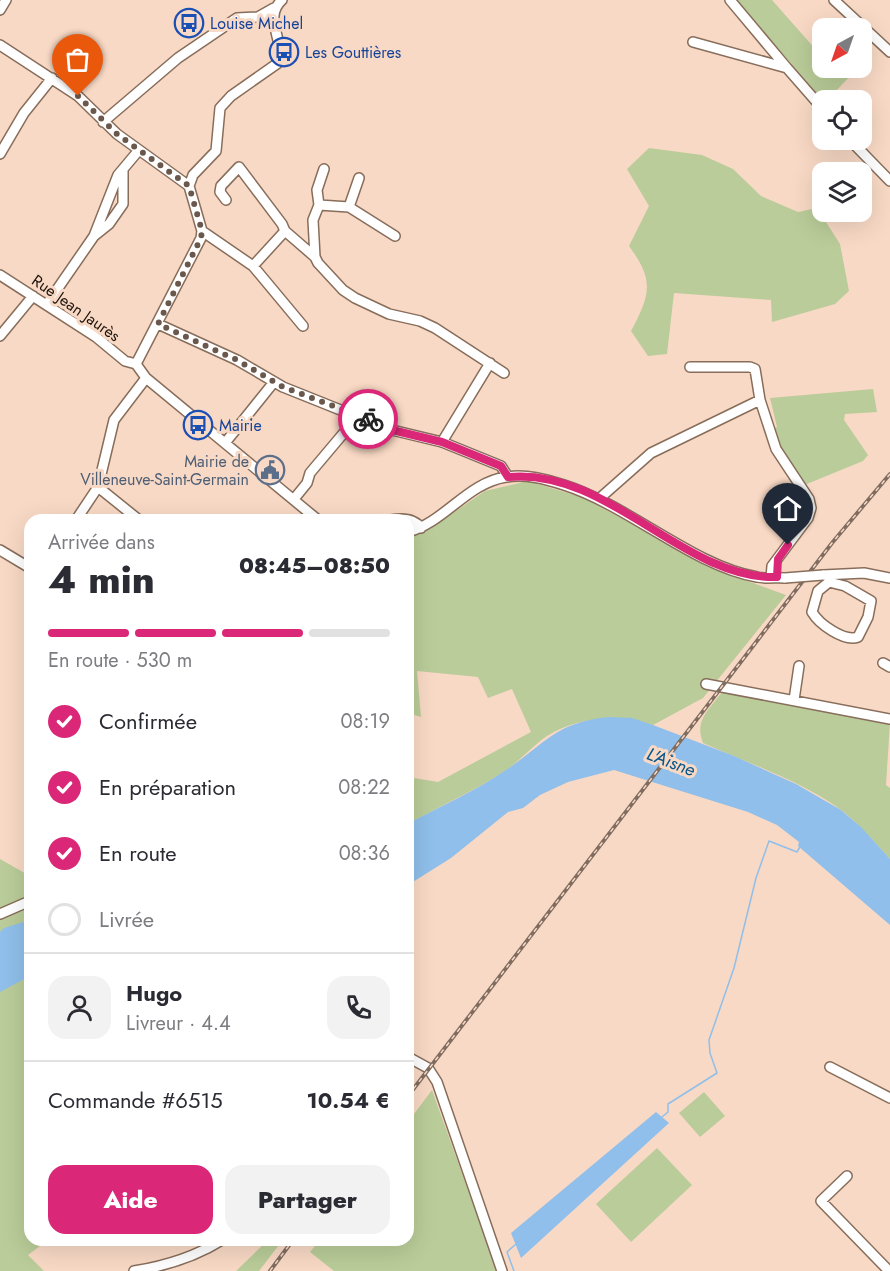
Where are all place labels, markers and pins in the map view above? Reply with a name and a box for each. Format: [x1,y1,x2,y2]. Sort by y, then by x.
bus stop icon: Louise Michel [173,7,205,39]
place label: Louise Michel [210,12,303,35]
pin [52,34,103,96]
bus stop icon: Les Gouttières [268,36,300,68]
place label: Les Gouttières [305,41,401,64]
bus stop icon: Mairie [182,409,214,441]
place label: Mairie [219,414,262,437]
place label: Mairie de Villeneuve-Saint-Germain [80,450,249,491]
public building icon: Mairie de Villeneuve-Saint-Germain [254,454,286,486]
pin [762,483,813,545]

